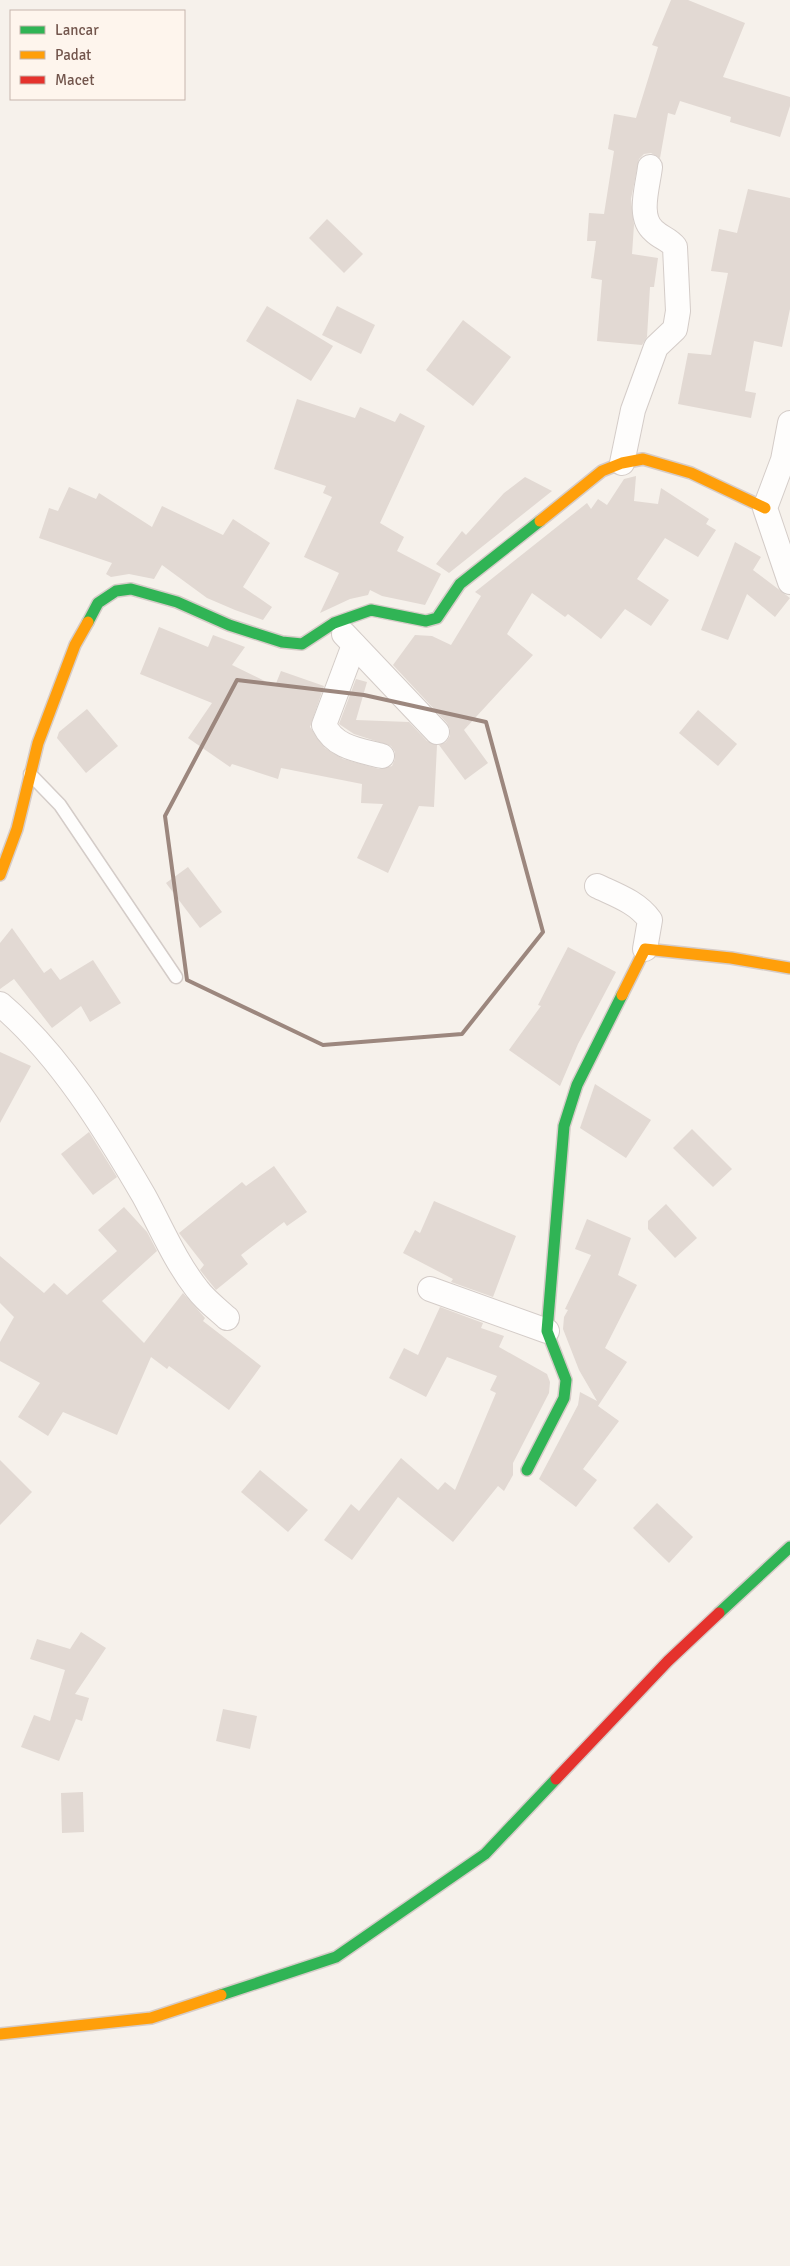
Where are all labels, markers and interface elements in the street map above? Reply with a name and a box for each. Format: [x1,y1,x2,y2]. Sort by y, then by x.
legend [10,10,185,100]
text: Lancar [55,21,99,39]
text: Padat [55,46,91,64]
text: Macet [55,71,94,89]

